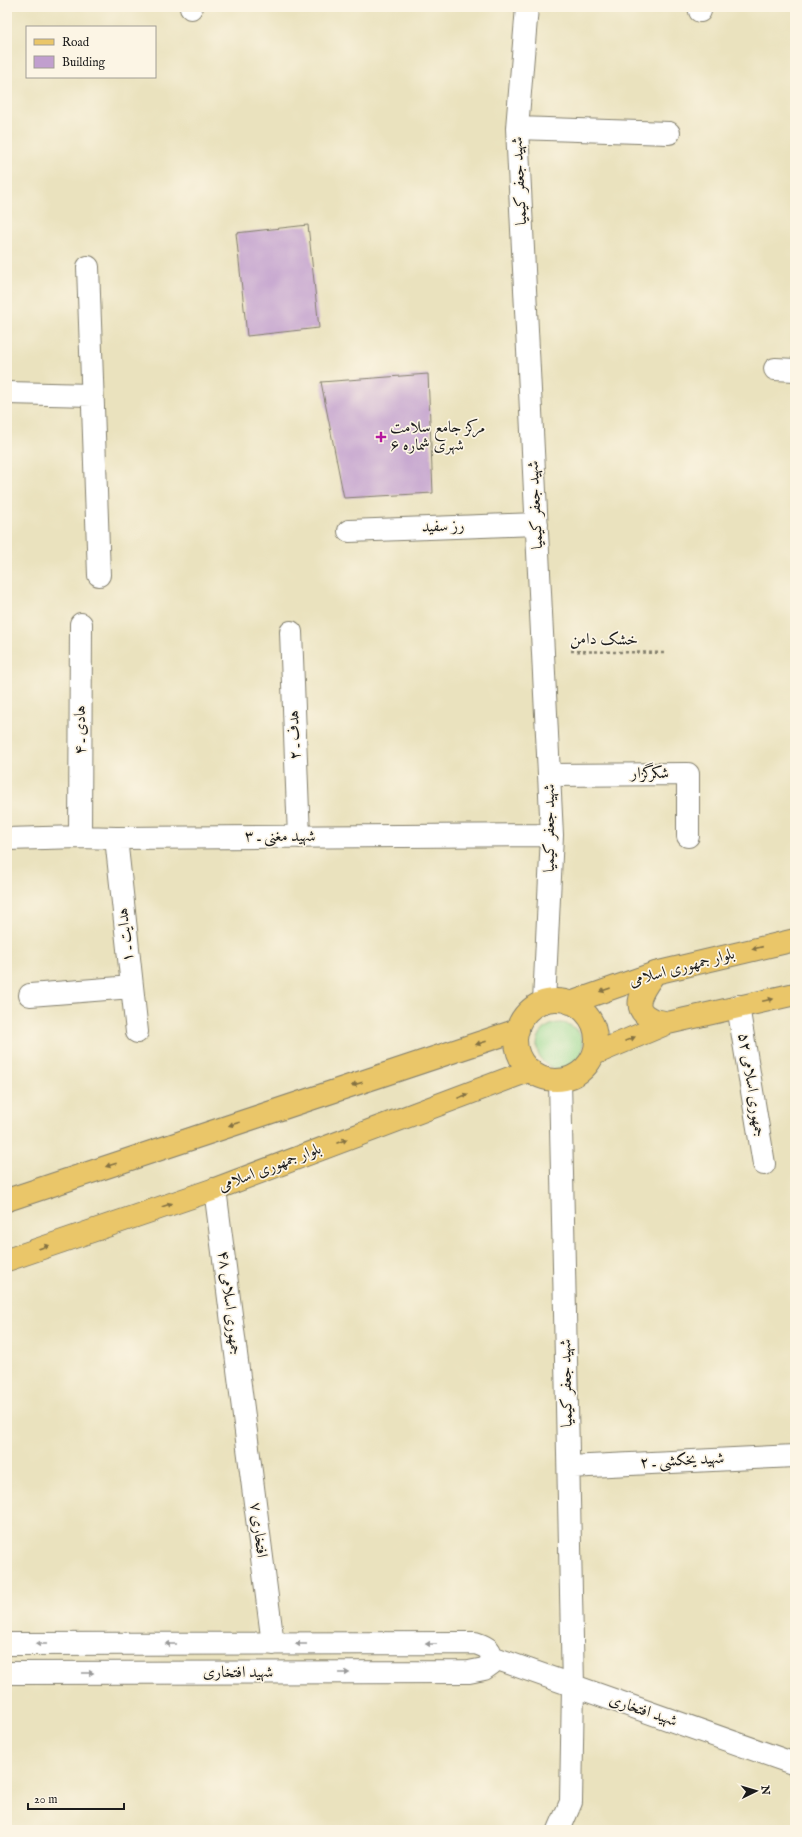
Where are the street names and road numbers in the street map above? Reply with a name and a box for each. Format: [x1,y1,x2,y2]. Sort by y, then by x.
street label: شهید جعفر کیمیا [508,136,532,226]
street label: شهید جعفر کیمیا [524,460,548,550]
street label: رز سفید [421,516,465,538]
street label: خشک دامن [570,629,638,651]
street label: هادی ـ ۴ [71,705,91,755]
street label: هدف ـ ۲ [284,710,306,760]
street label: شکرگزار [629,762,669,784]
street label: شهید جعفر کیمیا [540,784,560,872]
street label: شهید مغنی ـ ۳ [245,827,315,847]
street label: هدایت ـ ۱ [113,907,139,963]
street label: بلوار جمهوری اسلامی [627,944,737,992]
street label: جمهوری اسلامی ۵۲ [733,1031,769,1139]
street label: بلوار جمهوری اسلامی [216,1139,324,1197]
street label: جمهوری اسلامی ۴۸ [213,1250,245,1356]
street label: شهید جعفر کیمیا [556,1339,578,1427]
street label: شهید یخکشی ـ ۲ [639,1449,725,1473]
street label: افتخاری ۷ [245,1501,271,1559]
street label: شهید افتخاری [203,1663,273,1683]
street label: شهید افتخاری [606,1690,680,1732]

